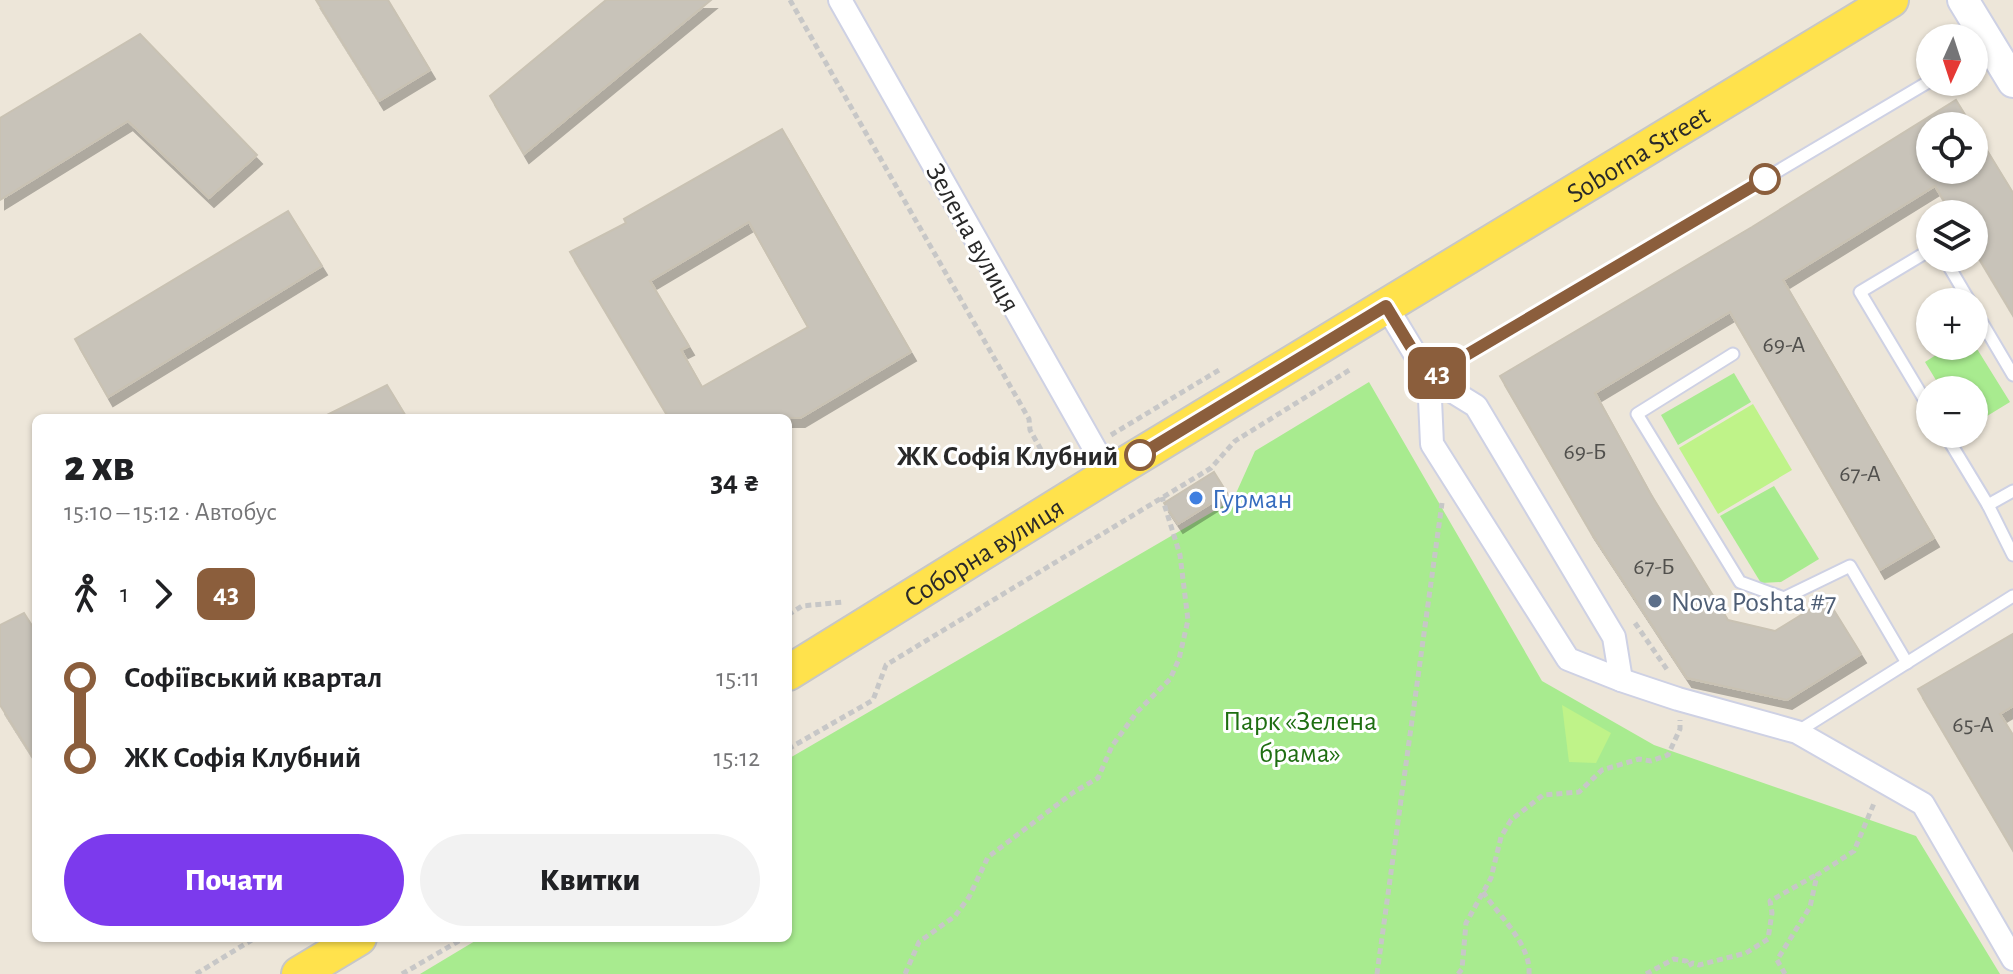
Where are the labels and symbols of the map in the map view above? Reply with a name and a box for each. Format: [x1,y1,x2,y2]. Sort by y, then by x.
north arrow [1916,24,1988,96]
street label: Soborna Street [1563,101,1715,209]
street label: Зелена вулиця [920,159,1025,317]
unlabelled marker [1750,164,1780,194]
house number: 69-А [1763,333,1805,357]
line badge: 43 [1401,347,1473,399]
marker: ЖК Софія Клубний [1125,440,1155,470]
house number: 69-Б [1564,440,1606,464]
place label: ЖК Софія Клубний [897,443,1118,471]
house number: 67-А [1839,462,1881,486]
place label: Гурман [1212,486,1293,514]
marker: Гурман [1187,489,1205,507]
street label: Соборна вулиця [900,494,1069,613]
house number: 67-Б [1633,555,1675,579]
place label: Nova Poshta #7 [1671,589,1837,617]
marker: Nova Poshta #7 [1646,592,1664,610]
park label: Парк «Зелена брама» [1223,708,1377,768]
house number: 65-А [1952,713,1994,737]

